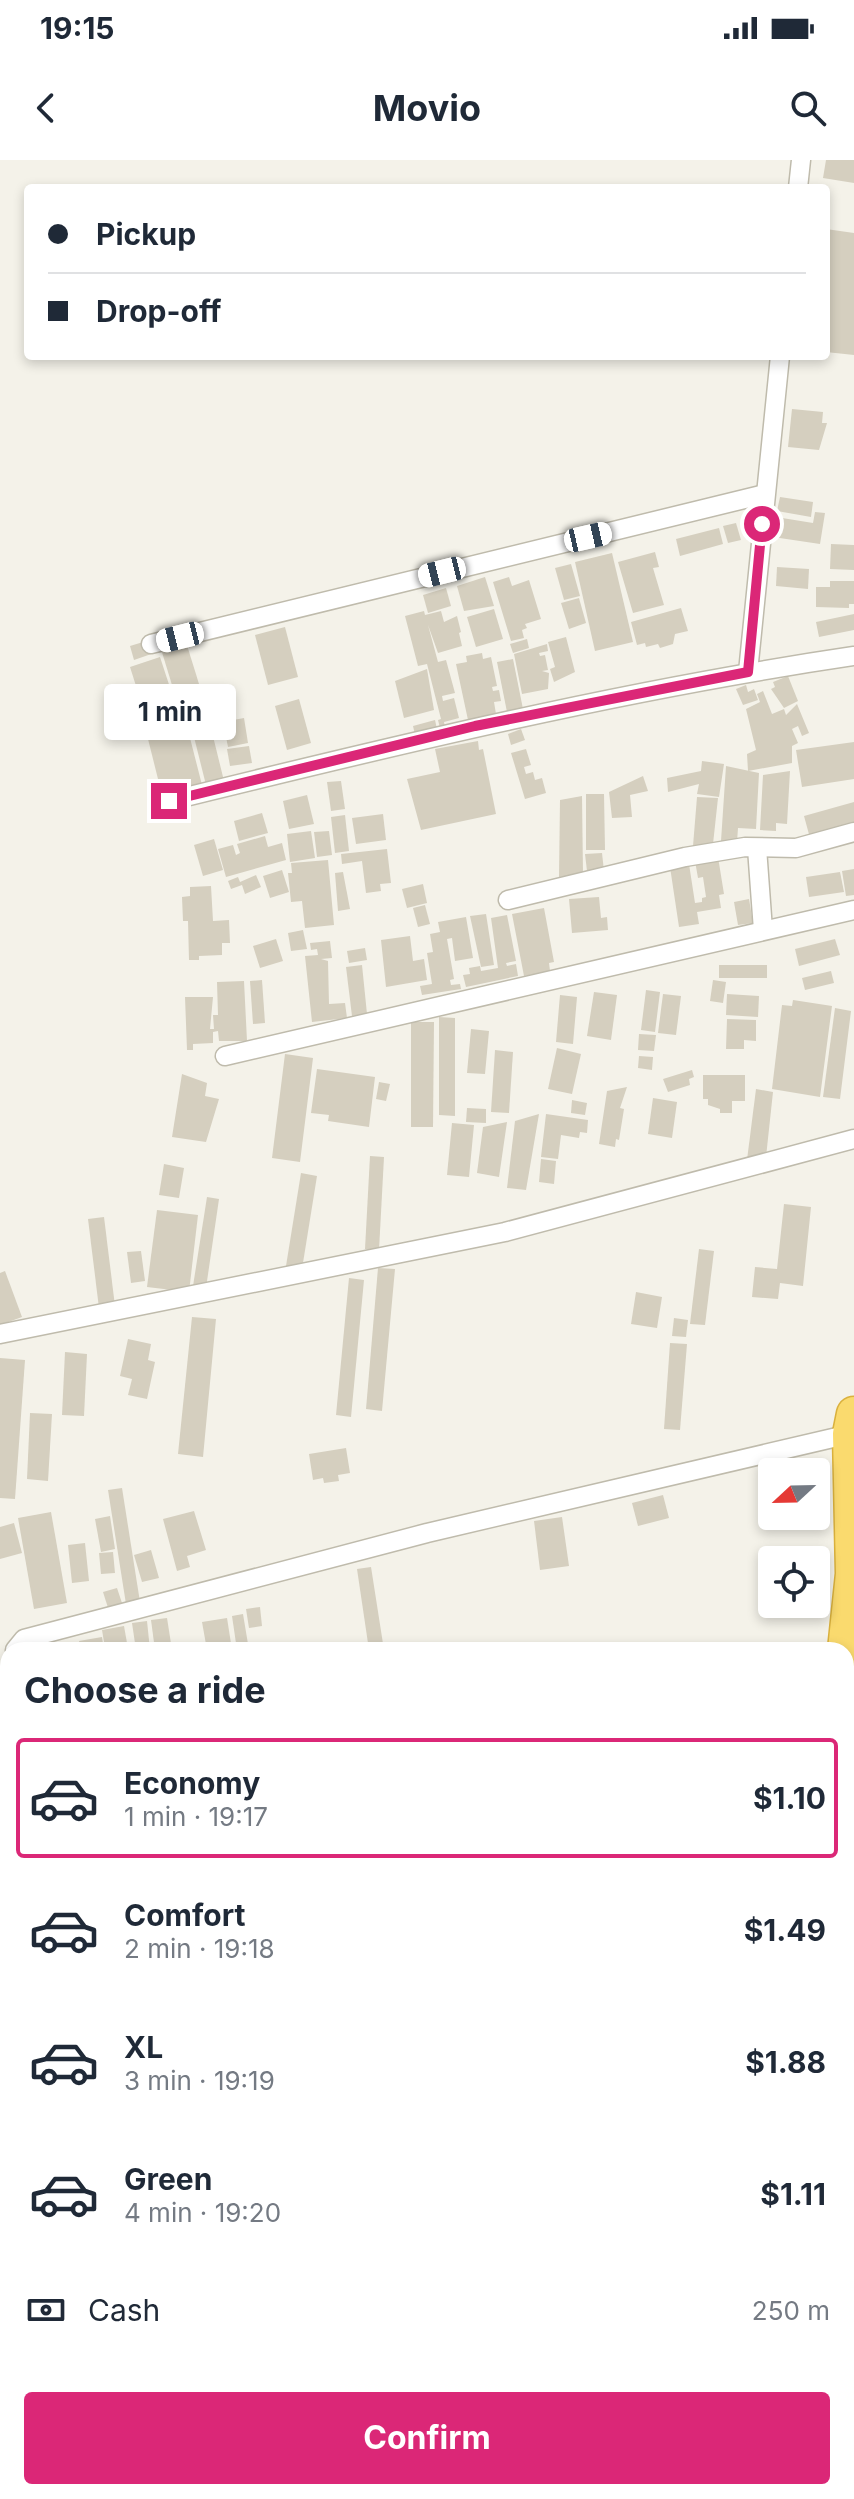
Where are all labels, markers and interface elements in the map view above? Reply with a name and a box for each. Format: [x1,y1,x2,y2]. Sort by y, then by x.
text: 19:15 [40,10,115,46]
icon: back [24,86,68,130]
text: Movio [373,86,481,130]
icon: search [786,86,830,130]
text: Pickup [96,216,196,252]
text: Drop-off [96,293,222,329]
route start [744,506,780,542]
car [562,520,614,554]
car [416,555,468,589]
car [154,620,206,654]
callout: 1 min [103,685,235,741]
text: 1 min [138,696,202,727]
route end [151,783,187,819]
north arrow [758,1458,830,1530]
map controls [758,1458,830,1618]
button: locate [758,1546,830,1618]
text: Choose a ride [24,1668,266,1712]
icon: car [28,1762,100,1834]
text: Economy [124,1765,260,1801]
text: $1.10 [753,1780,826,1816]
text: 1 min · 19:17 [124,1801,268,1832]
icon: car [28,1894,100,1966]
text: Comfort [124,1897,245,1933]
text: $1.49 [744,1912,826,1948]
text: 2 min · 19:18 [124,1933,275,1964]
icon: car [28,2026,100,2098]
text: XL [124,2029,163,2065]
text: $1.88 [745,2044,826,2080]
text: 3 min · 19:19 [124,2065,275,2096]
icon: car [28,2158,100,2230]
text: Green [124,2161,212,2197]
text: $1.11 [760,2176,826,2212]
text: 4 min · 19:20 [124,2197,281,2228]
icon: cash [24,2288,68,2332]
text: Cash [88,2292,160,2328]
text: 250 m [752,2295,830,2326]
button: Confirm [24,2392,830,2484]

